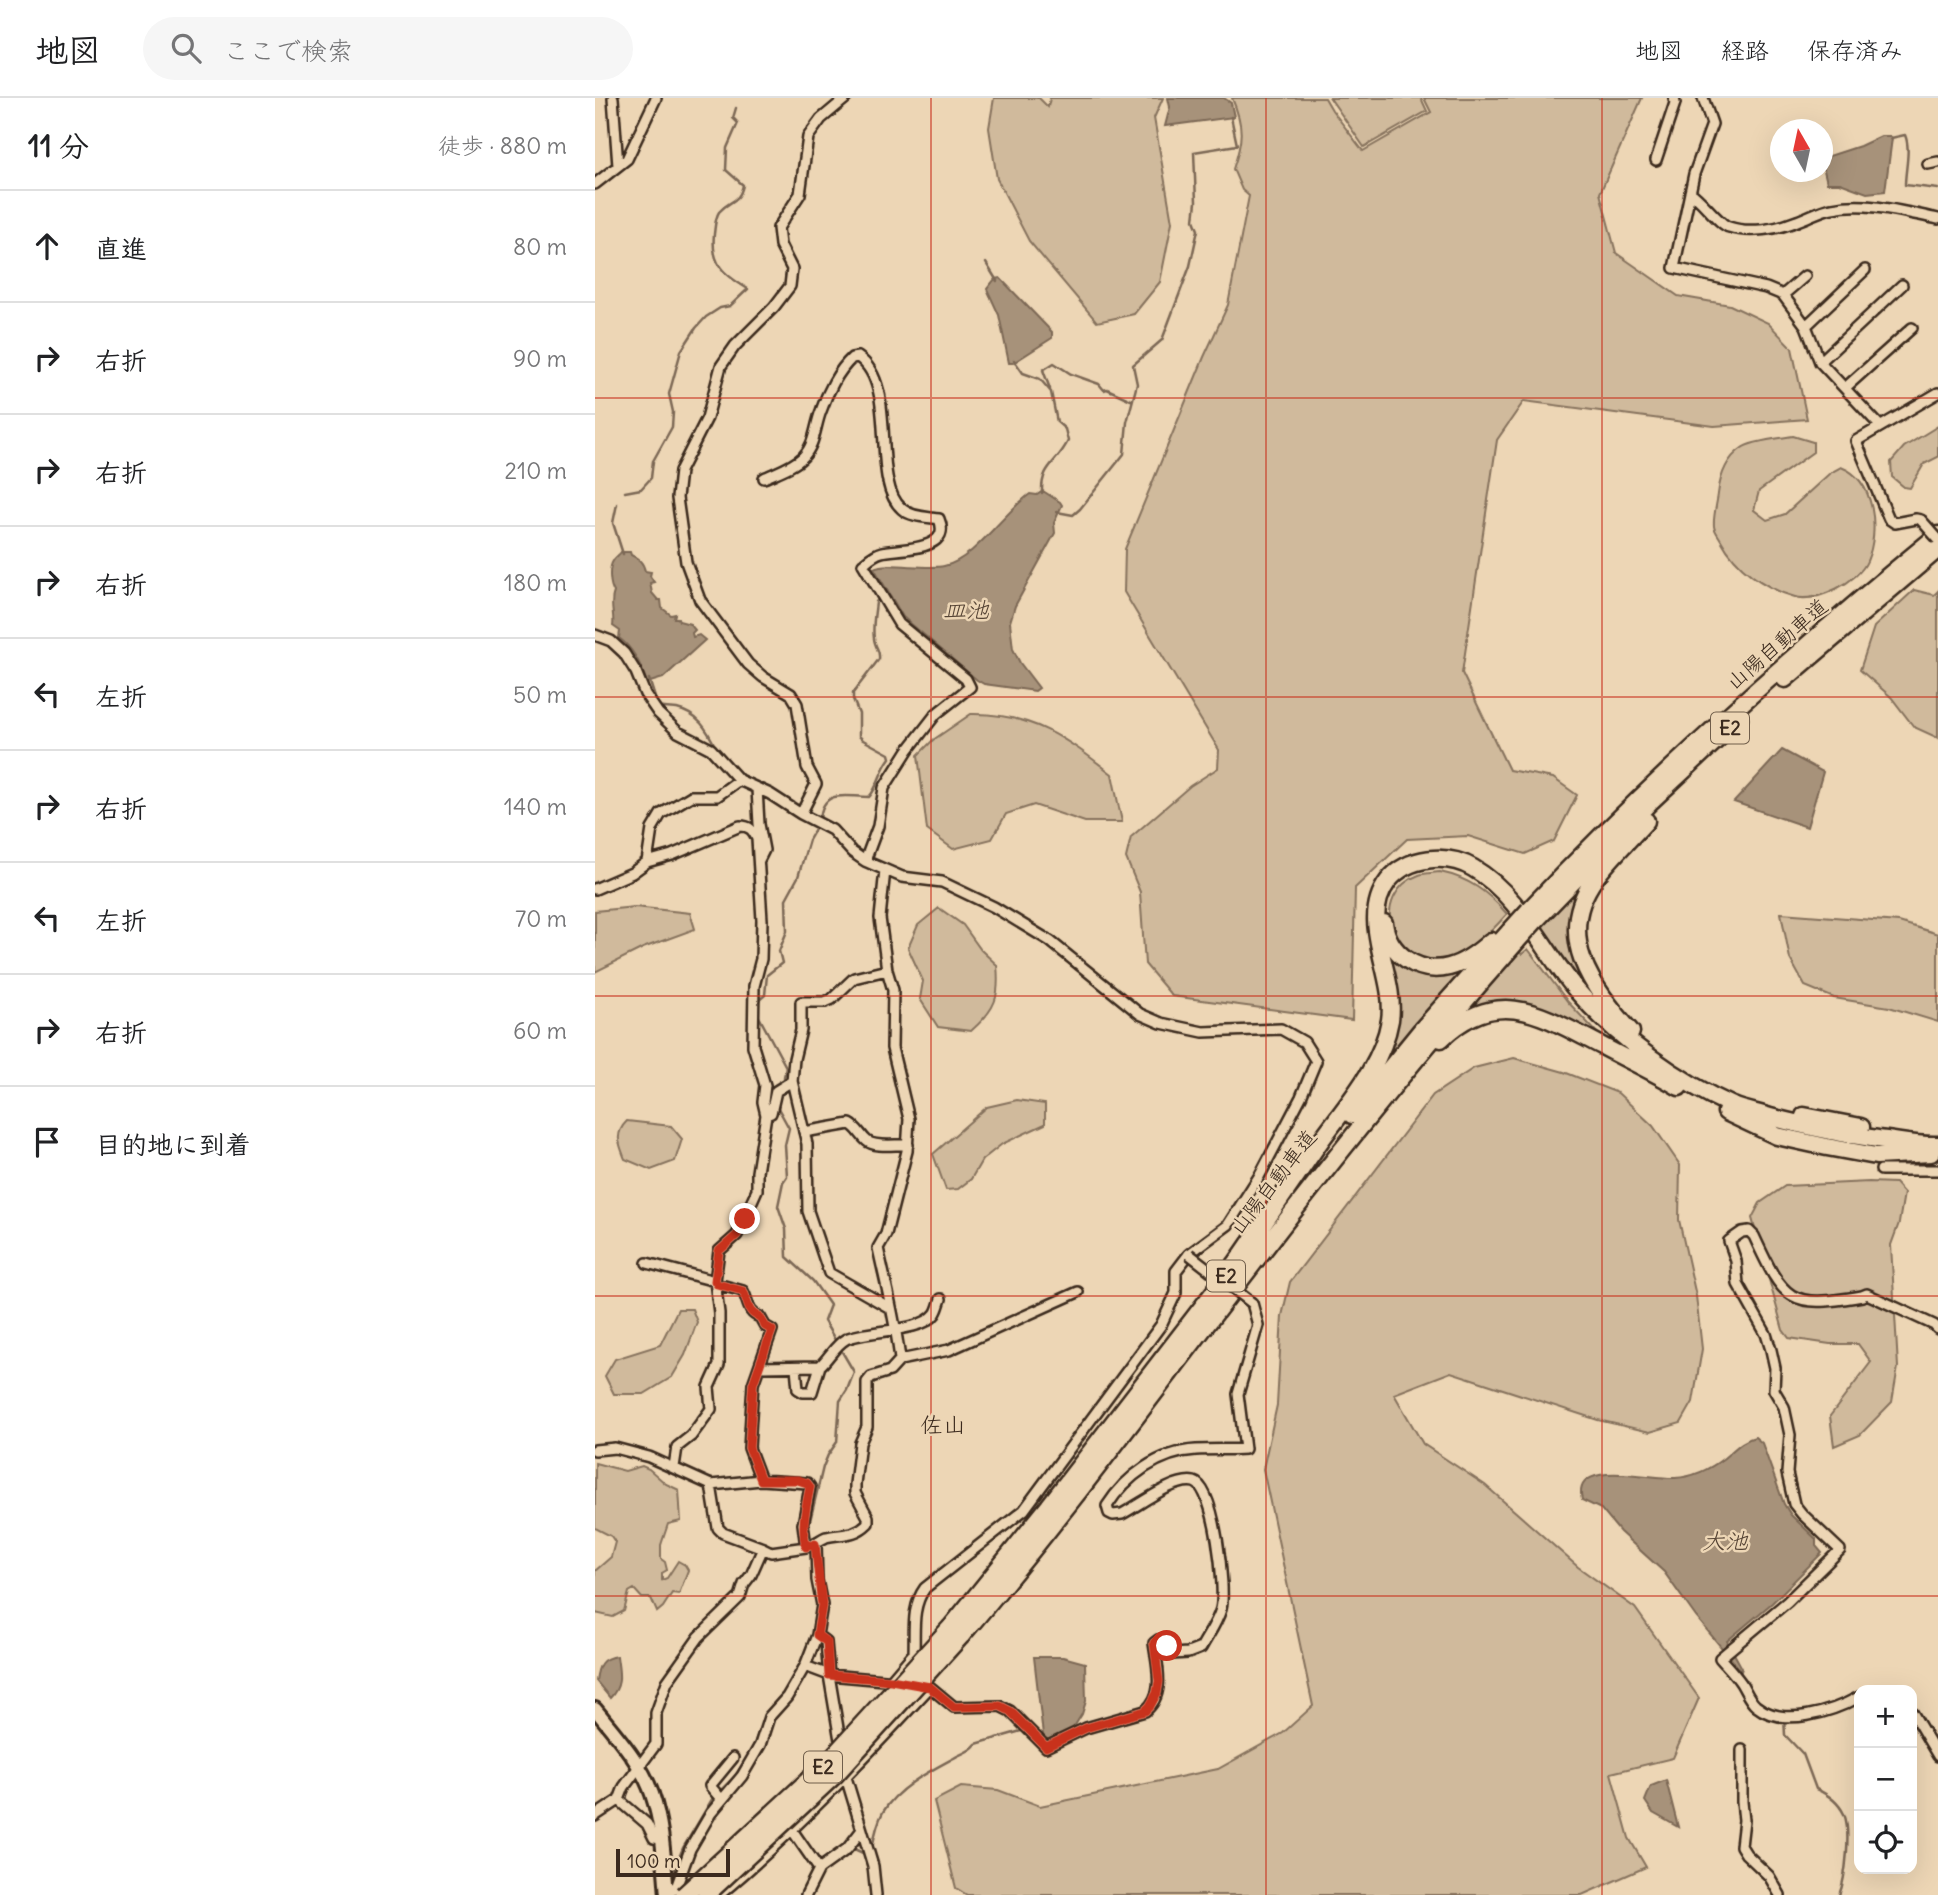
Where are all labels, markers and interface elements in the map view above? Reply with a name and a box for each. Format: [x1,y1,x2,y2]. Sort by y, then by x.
search box [143,17,633,80]
text: 地図 [35,29,101,71]
icon: search [167,29,205,67]
text: ここで検索 [223,34,353,67]
text: 地図 [1635,35,1683,65]
text: 経路 [1721,35,1769,65]
text: 保存済み [1807,35,1903,65]
north arrow [1770,119,1833,182]
text: 11 分 [28,127,89,165]
text: 徒歩 · 880 m [438,131,567,160]
icon: ahead [28,227,66,265]
text: 直進 [95,232,147,265]
text: 80 m [513,232,567,261]
icon: right [28,339,66,377]
text: 右折 [95,344,147,377]
text: 90 m [513,344,567,373]
icon: right [28,451,66,489]
text: 右折 [95,456,147,489]
text: 210 m [504,456,567,485]
icon: right [28,563,66,601]
text: 右折 [95,568,147,601]
text: 180 m [504,568,567,597]
street label: 山陽自動車道 [1721,592,1833,696]
water label: 皿池 [943,595,990,624]
icon: left [28,675,66,713]
text: 左折 [95,680,147,713]
text: 50 m [513,680,567,709]
road number: E2 [1711,712,1749,744]
icon: right [28,787,66,825]
text: 右折 [95,792,147,825]
text: 140 m [504,792,567,821]
icon: left [28,899,66,937]
text: 左折 [95,904,147,937]
text: 70 m [515,904,567,933]
icon: right [28,1011,66,1049]
text: 右折 [95,1016,147,1049]
text: 60 m [513,1016,567,1045]
icon: arrive [28,1123,66,1161]
street label: 山陽自動車道 [1224,1124,1322,1240]
text: 目的地に到着 [95,1128,251,1161]
route end [729,1203,760,1234]
road number: E2 [1207,1260,1245,1292]
district label: 佐山 [920,1410,966,1439]
water label: 大池 [1702,1526,1749,1555]
route start [1151,1630,1182,1661]
map controls [1854,1685,1917,1874]
button: + [1854,1685,1917,1748]
button: − [1854,1748,1917,1811]
road number: E2 [804,1751,842,1782]
button: locate [1854,1811,1917,1874]
scale bar [616,1846,730,1878]
text: 100 m [627,1849,681,1873]

